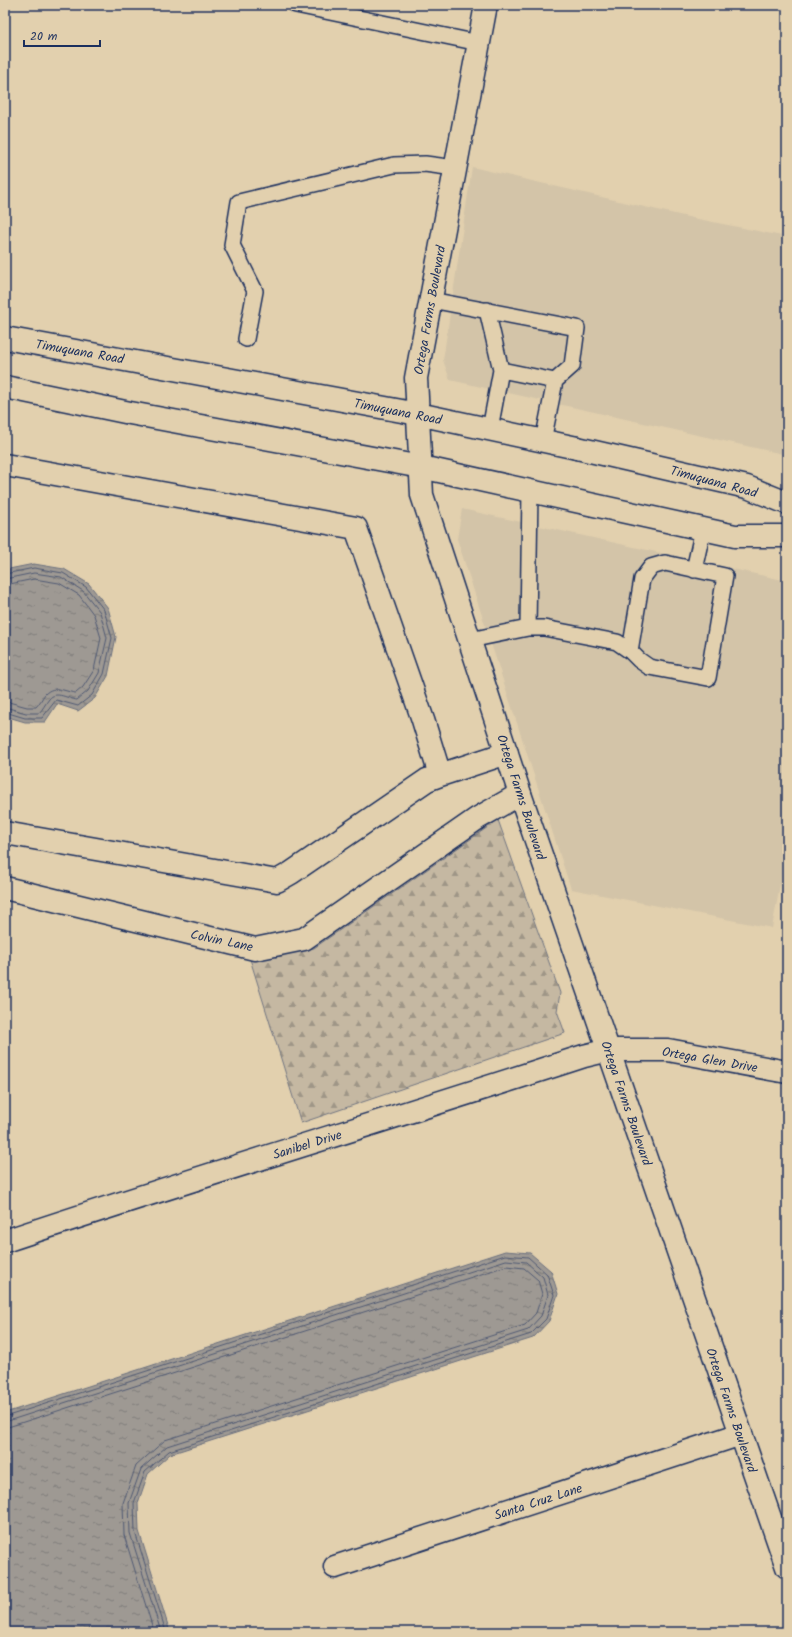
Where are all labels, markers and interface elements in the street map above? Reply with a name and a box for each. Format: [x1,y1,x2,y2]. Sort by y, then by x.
scale bar [24,22,100,48]
text: 20 m [30,27,58,46]
street label: Ortega Farms Boulevard [409,244,452,376]
street label: Timuquana Road [34,334,126,371]
street label: Timuquana Road [352,394,444,431]
street label: Timuquana Road [668,461,760,504]
street label: Ortega Farms Boulevard [490,732,551,863]
street label: Colvin Lane [188,925,255,958]
street label: Ortega Farms Boulevard [594,1038,657,1169]
street label: Ortega Glen Drive [660,1042,759,1079]
street label: Sanibel Drive [270,1125,345,1166]
street label: Ortega Farms Boulevard [699,1345,762,1476]
street label: Santa Cruz Lane [492,1478,585,1527]

